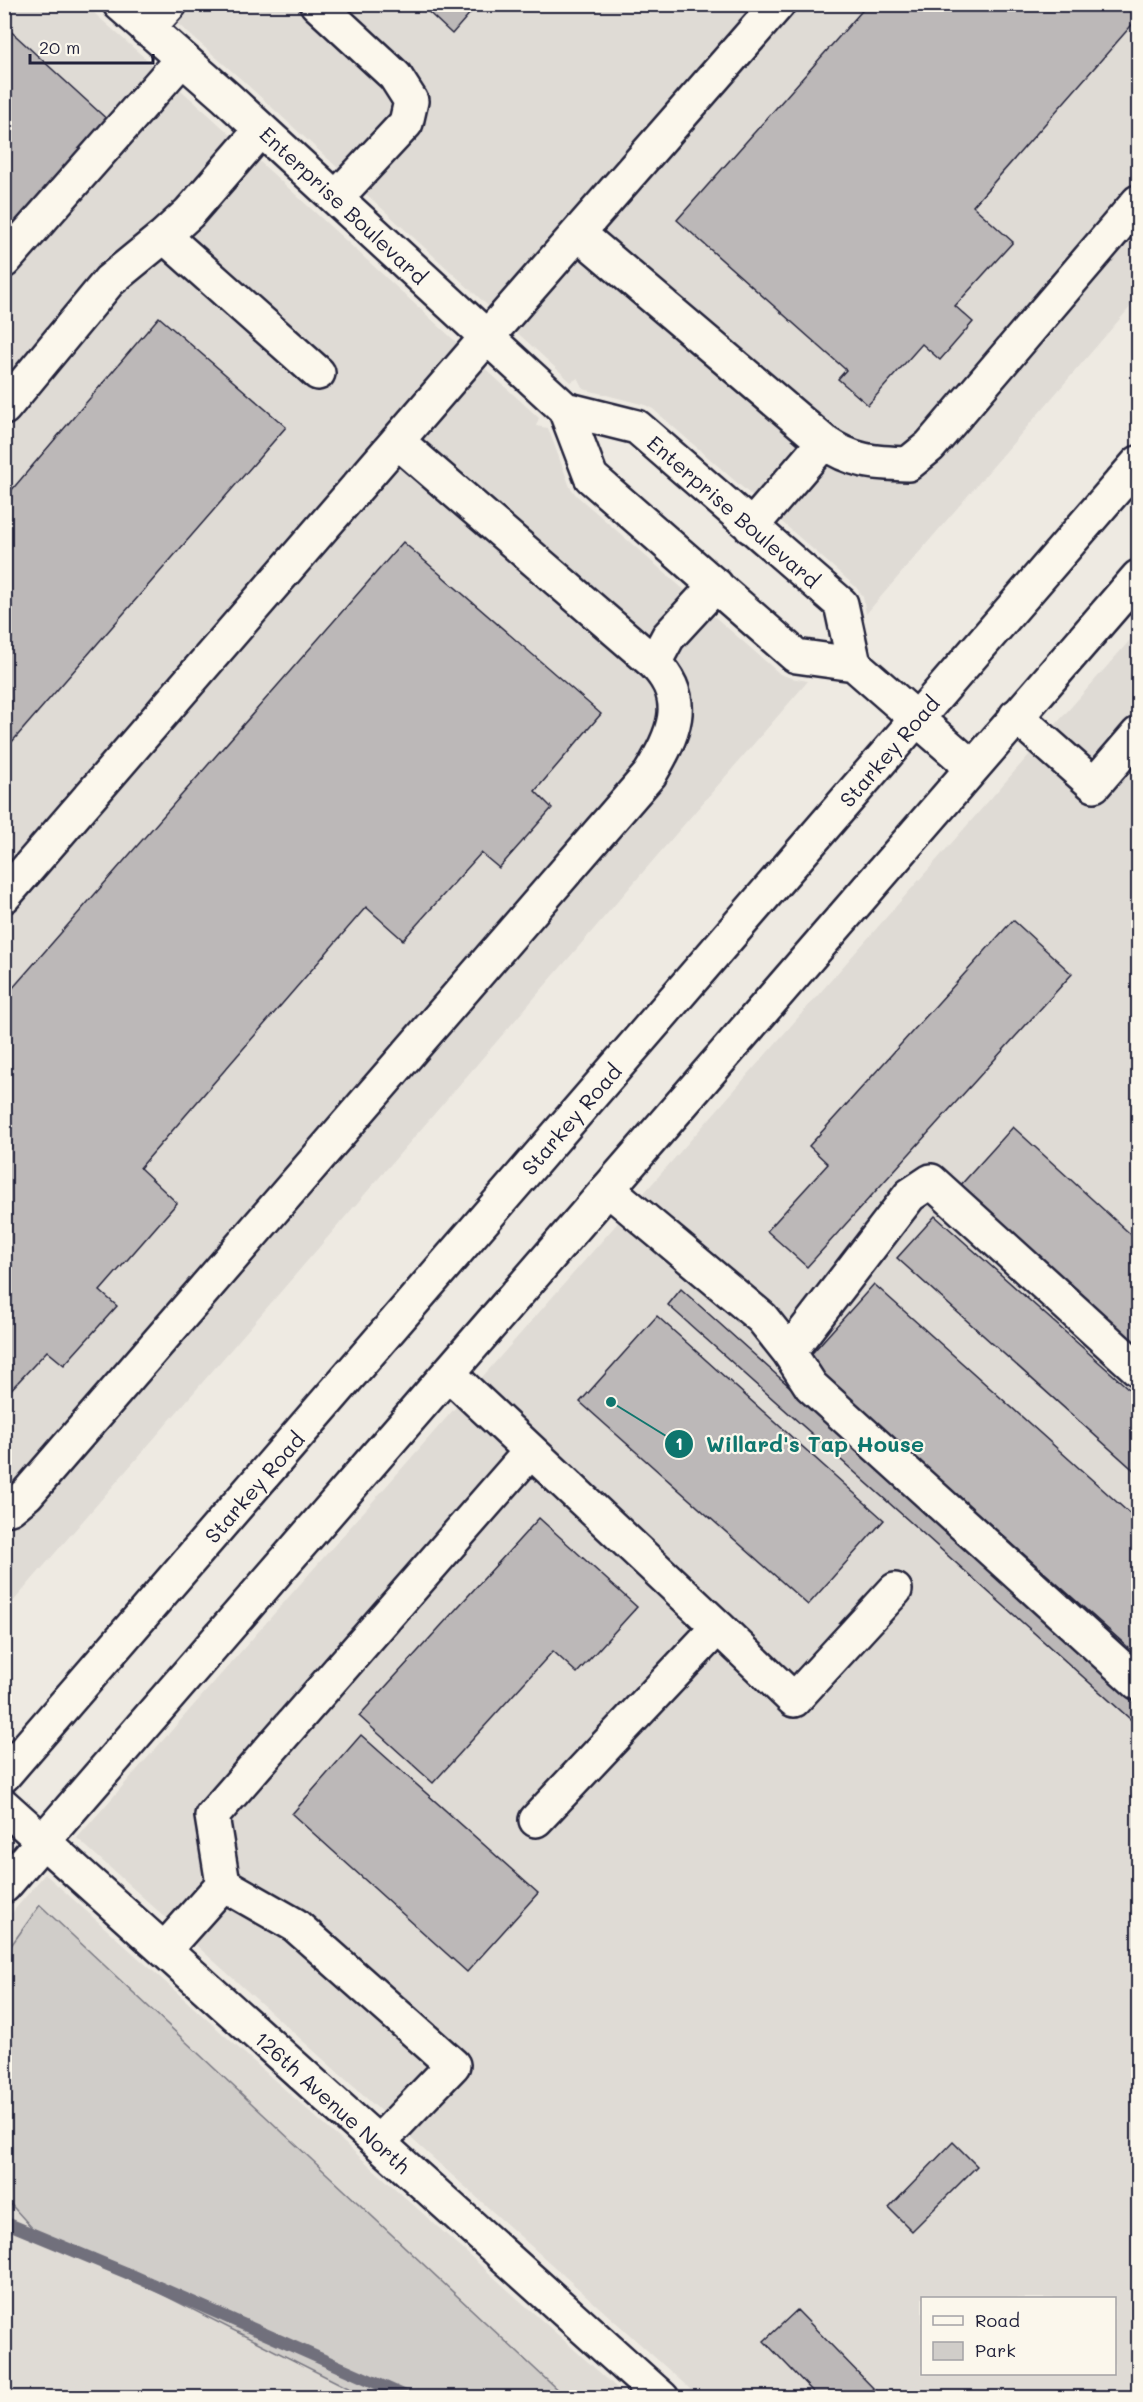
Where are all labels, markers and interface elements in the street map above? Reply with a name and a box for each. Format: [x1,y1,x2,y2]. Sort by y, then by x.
scale bar [30,27,153,65]
text: 20 m [39,35,80,59]
street label: Enterprise Boulevard [254,120,434,290]
street label: Enterprise Boulevard [642,429,826,593]
street label: Starkey Road [833,690,945,812]
street label: Starkey Road [515,1058,627,1180]
callout: Willard's Tap House [664,1424,936,1464]
street label: Starkey Road [198,1426,310,1548]
text: Willard's Tap House [706,1429,924,1458]
text: 1 [675,1431,683,1455]
street label: 126th Avenue North [249,2025,417,2179]
legend [921,2297,1116,2375]
text: Road [975,2308,1020,2332]
text: Park [975,2338,1016,2362]

